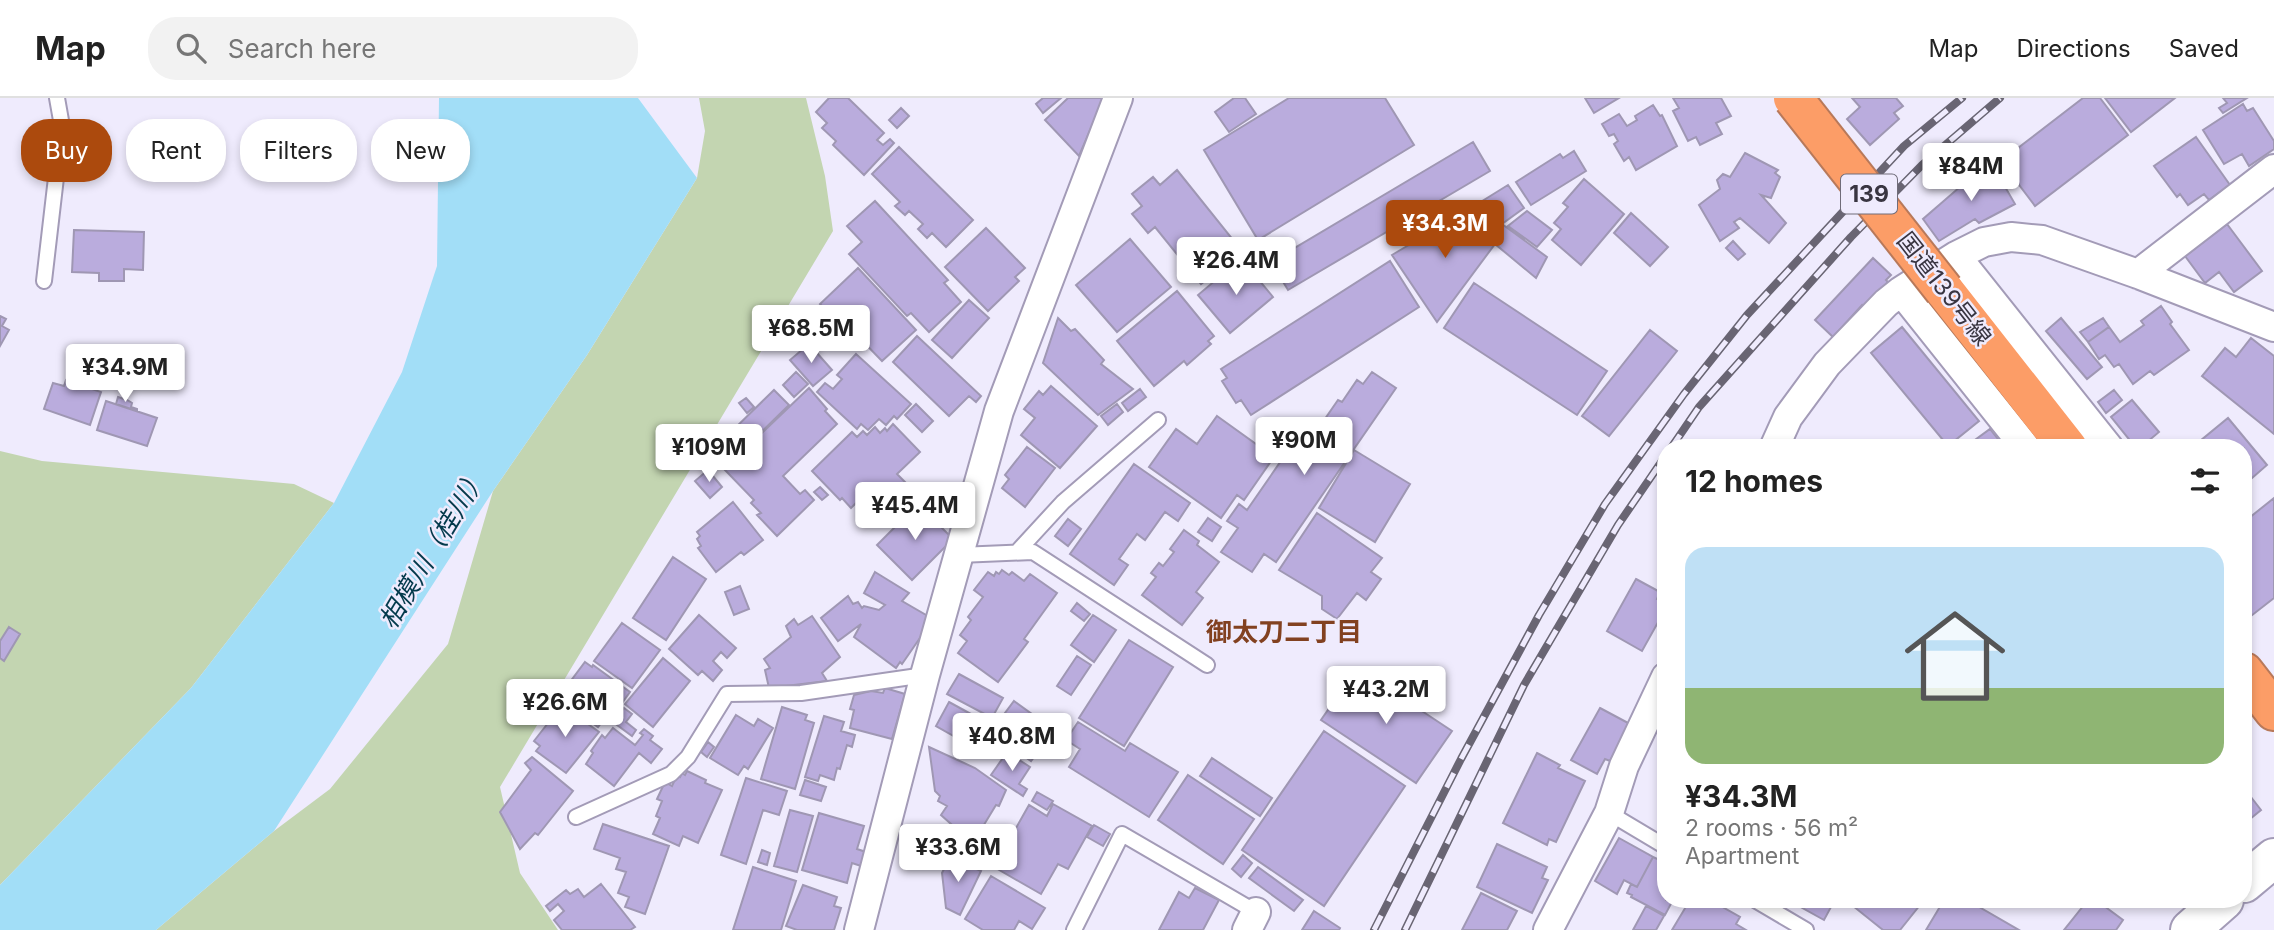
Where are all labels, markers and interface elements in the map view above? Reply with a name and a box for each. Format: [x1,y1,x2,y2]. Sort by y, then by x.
search box [148,17,638,80]
text: Map [35,28,106,68]
icon: search [172,29,210,67]
text: Search here [228,33,376,64]
text: Map [1929,34,1978,63]
text: Directions [2016,34,2131,63]
text: Saved [2169,34,2239,63]
chip: Buy [21,119,112,182]
chip: Rent [126,119,226,182]
chip: Filters [240,119,357,182]
chip: New [371,119,470,182]
pin: ¥84M [1930,144,2012,203]
text: ¥84M [1938,152,2004,180]
road number: 139 [1841,174,1897,214]
pin: ¥34.3M [1388,200,1502,260]
text: ¥34.3M [1402,209,1488,237]
street label: 国道139号線 [1891,226,1998,351]
pin: ¥26.4M [1179,238,1293,297]
text: ¥26.4M [1193,246,1279,274]
pin: ¥68.5M [754,306,868,365]
text: ¥68.5M [768,314,854,342]
pin: ¥34.9M [68,344,182,404]
text: ¥34.9M [82,353,168,381]
pin: ¥90M [1263,418,1345,477]
pin: ¥109M [660,424,758,484]
text: ¥90M [1272,426,1337,454]
text: ¥109M [672,433,746,461]
water label: 相模川（桂川） [372,462,493,634]
icon: filters [2186,462,2224,500]
text: 12 homes [1685,463,1823,499]
pin: ¥45.4M [858,482,972,542]
text: ¥45.4M [871,491,959,519]
icon: home [1892,593,2018,719]
district label: 御太刀二丁目 [1206,616,1362,647]
pin: ¥43.2M [1329,666,1443,726]
text: ¥43.2M [1343,675,1429,703]
pin: ¥26.6M [508,680,622,739]
text: ¥26.6M [522,688,608,716]
pin: ¥40.8M [955,714,1069,773]
text: ¥40.8M [969,722,1055,750]
text: ¥34.3M [1685,778,1797,814]
text: 2 rooms · 56 m² [1685,814,1858,842]
pin: ¥33.6M [901,824,1015,884]
text: ¥33.6M [915,833,1001,861]
text: Apartment [1685,842,1799,870]

